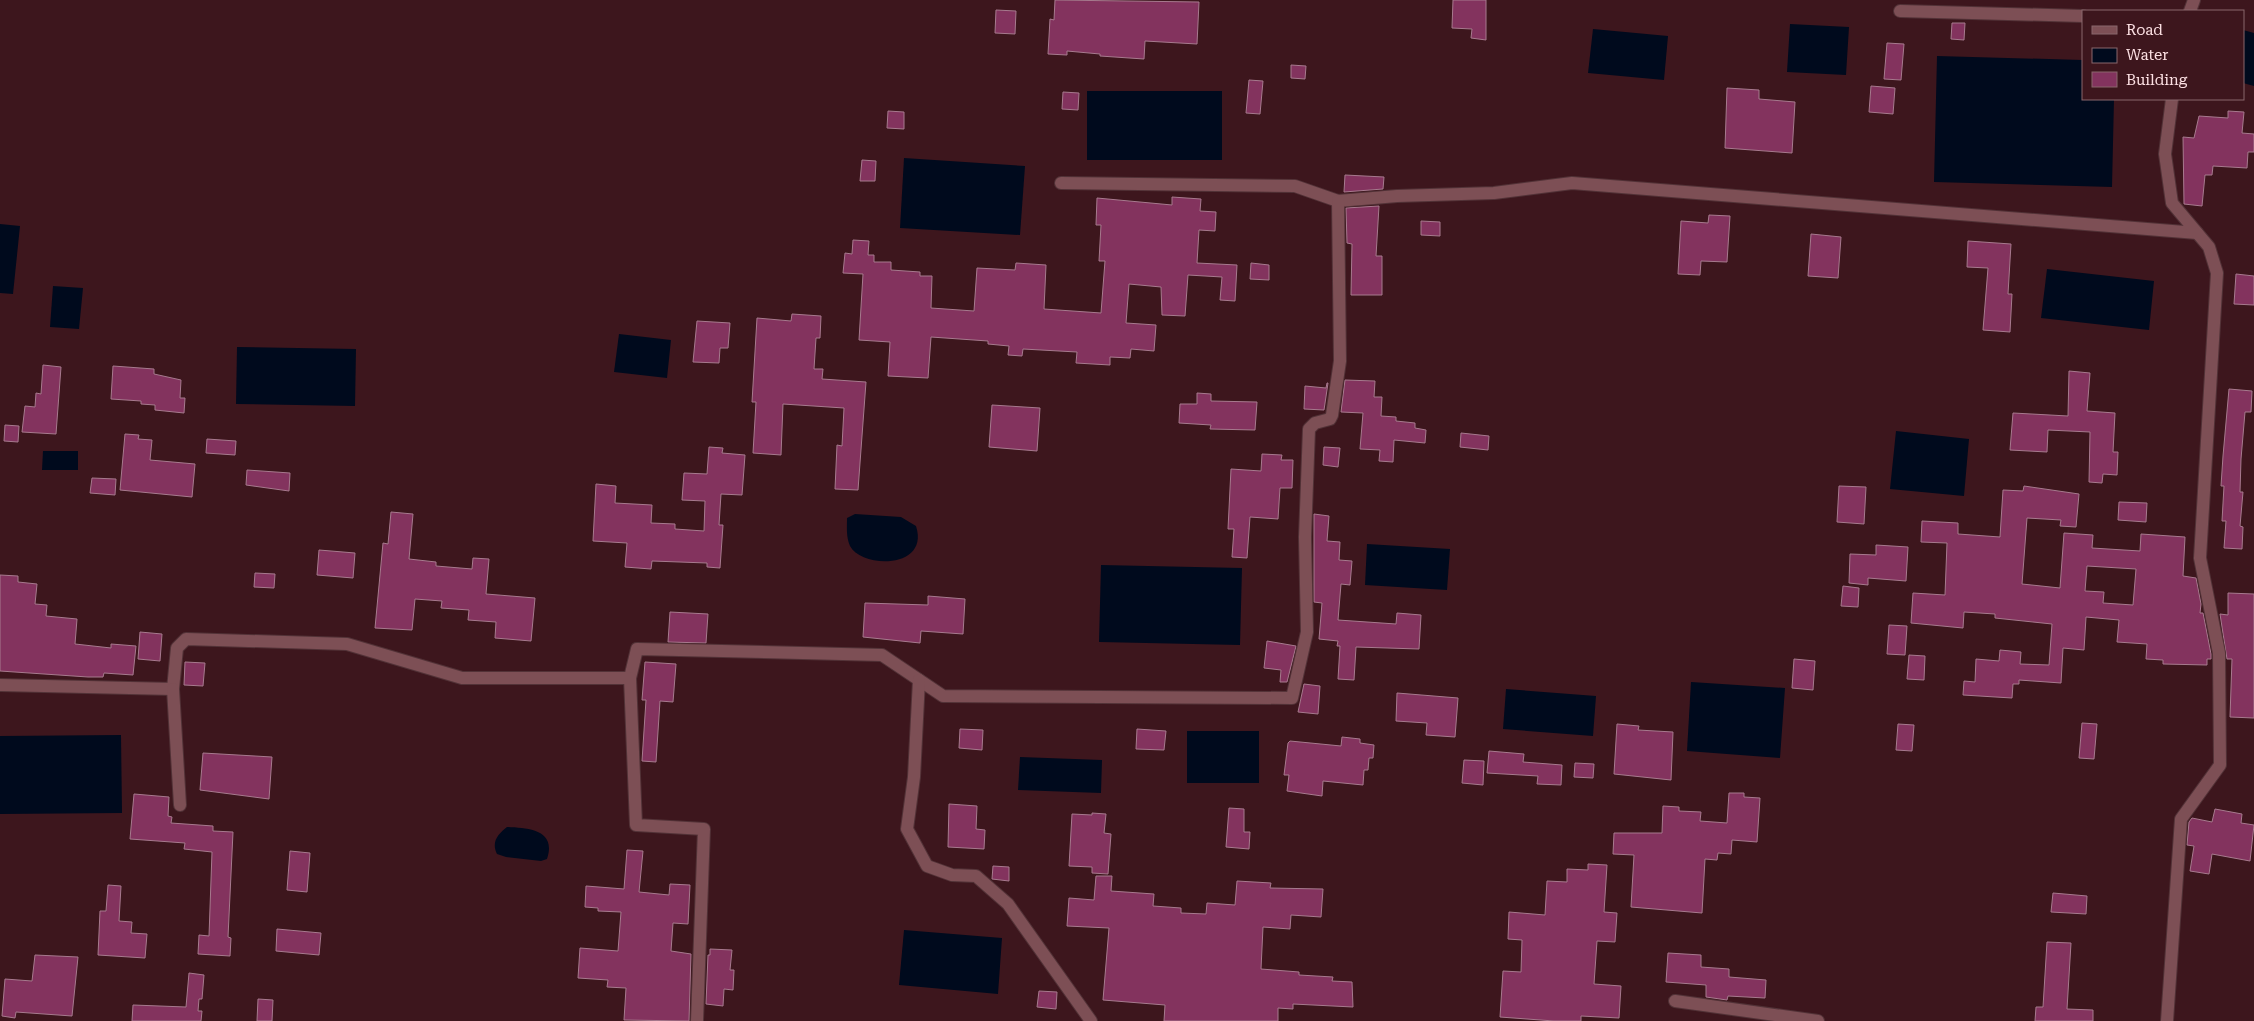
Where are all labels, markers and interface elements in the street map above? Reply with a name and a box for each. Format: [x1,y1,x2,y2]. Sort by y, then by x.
legend [2082,10,2244,100]
text: Road [2126,21,2163,39]
text: Water [2126,46,2168,64]
text: Building [2126,71,2188,89]

